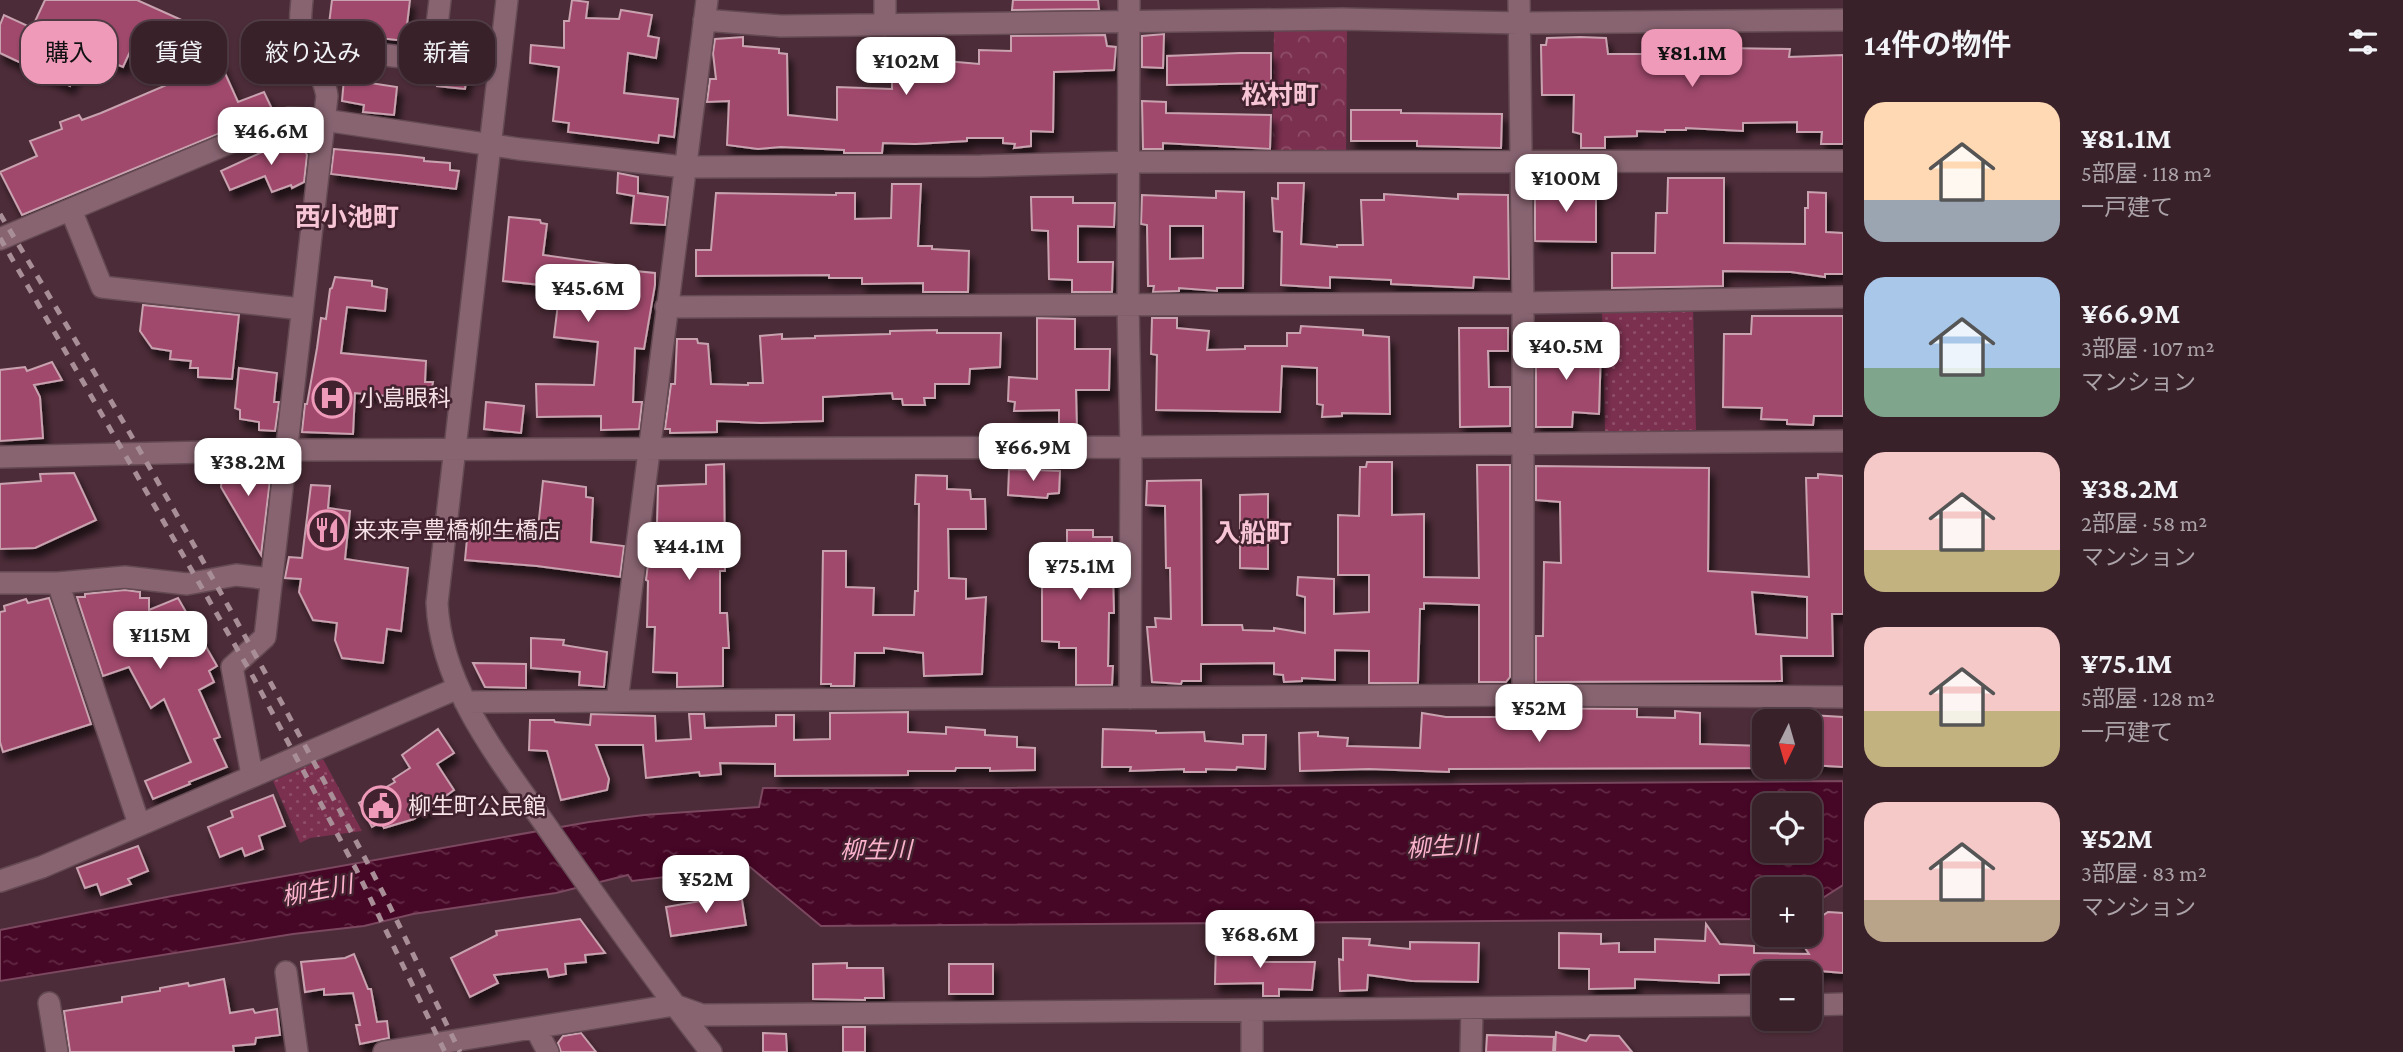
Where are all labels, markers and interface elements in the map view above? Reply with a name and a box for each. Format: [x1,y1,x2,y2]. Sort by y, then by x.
chip: 購入 [21,21,117,84]
chip: 賃貸 [131,21,227,84]
chip: 絞り込み [241,21,385,84]
chip: 新着 [399,21,495,84]
icon: filters [2344,23,2382,61]
text: 14件の物件 [1864,28,2011,61]
pin: ¥81.1M [1635,29,1749,89]
pin: ¥102M [857,38,955,97]
text: ¥81.1M [1657,39,1727,65]
text: ¥102M [872,47,940,73]
district label: 松村町 [1241,81,1319,110]
pin: ¥46.6M [214,108,328,167]
text: ¥46.6M [234,117,308,143]
text: ¥81.1M [2081,121,2172,154]
icon: home [1920,130,2004,214]
pin: ¥100M [1517,154,1615,214]
text: 5部屋 · 118 m² [2081,160,2211,186]
text: ¥100M [1531,164,1601,190]
text: 一戸建て [2081,194,2173,220]
district label: 西小池町 [295,203,399,232]
pin: ¥45.6M [531,264,645,324]
text: ¥45.6M [551,274,625,300]
text: ¥66.9M [2081,296,2180,329]
icon: home [1920,305,2004,389]
pin: ¥40.5M [1509,322,1623,382]
text: ¥40.5M [1529,332,1603,358]
text: 3部屋 · 107 m² [2081,335,2215,361]
text: マンション [2081,369,2196,395]
hospital icon: 小島眼科 [311,377,353,419]
place label: 小島眼科 [359,385,451,411]
pin: ¥66.9M [976,424,1090,483]
text: ¥66.9M [995,433,1071,459]
pin: ¥38.2M [191,438,305,498]
text: ¥38.2M [210,448,286,474]
text: ¥38.2M [2081,471,2179,504]
icon: home [1920,480,2004,564]
restaurant icon: 来来亭豊橋柳生橋店 [306,509,348,551]
text: 2部屋 · 58 m² [2081,510,2207,536]
place label: 来来亭豊橋柳生橋店 [354,517,561,543]
district label: 入船町 [1214,519,1292,548]
pin: ¥44.1M [632,522,746,582]
text: ¥44.1M [654,532,724,558]
pin: ¥75.1M [1023,542,1137,602]
text: マンション [2081,544,2196,570]
text: ¥75.1M [1045,552,1115,578]
pin: ¥115M [111,612,209,671]
text: ¥115M [129,621,191,647]
text: ¥75.1M [2081,646,2172,679]
icon: home [1920,655,2004,739]
pin: ¥52M [1498,684,1580,744]
text: 5部屋 · 128 m² [2081,685,2215,711]
text: ¥52M [1511,694,1567,720]
north arrow [1752,709,1822,779]
map controls [1752,709,1822,1031]
text: 一戸建て [2081,719,2173,745]
public building icon: 柳生町公民館 [360,785,402,827]
place label: 柳生町公民館 [408,793,546,819]
button: locate [1752,793,1822,863]
text: ¥52M [2081,821,2153,854]
water label: 柳生川 [1405,830,1482,862]
icon: home [1920,830,2004,914]
water label: 柳生川 [840,836,915,863]
pin: ¥52M [665,856,747,915]
text: 3部屋 · 83 m² [2081,860,2207,886]
text: ¥52M [678,865,734,891]
water label: 柳生川 [279,869,358,910]
button: + [1752,877,1822,947]
text: マンション [2081,894,2196,920]
pin: ¥68.6M [1203,911,1317,970]
text: ¥68.6M [1221,920,1299,946]
button: − [1752,961,1822,1031]

